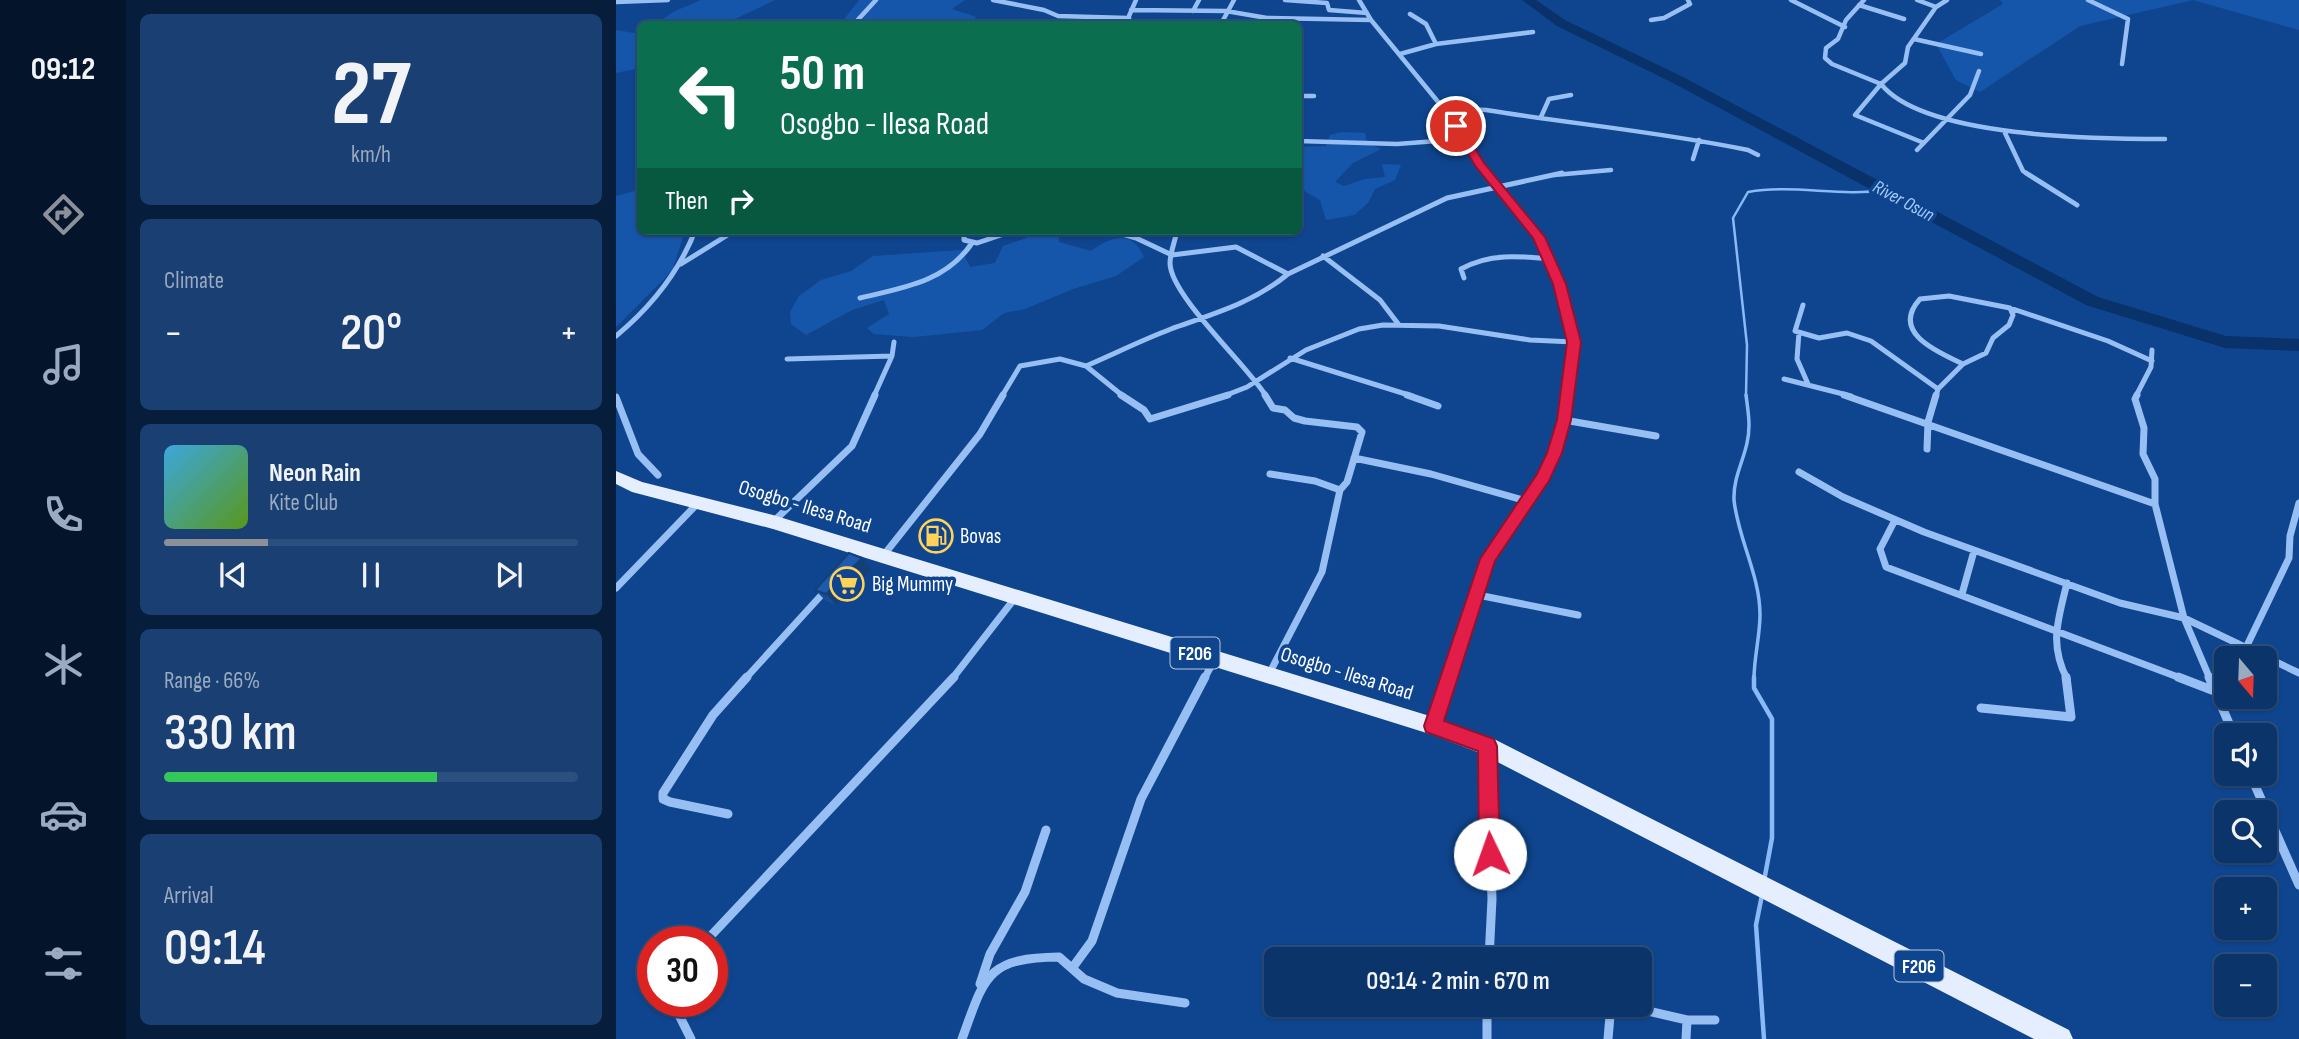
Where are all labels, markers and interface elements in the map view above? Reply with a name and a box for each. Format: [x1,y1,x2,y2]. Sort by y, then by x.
text: 27 [331,41,411,150]
text: 50 m [780,45,865,104]
icon: left [665,49,756,140]
text: 09:12 [31,50,95,89]
pin [1426,96,1486,156]
text: Osogbo - Ilesa Road [780,105,989,144]
icon: arrive [1437,107,1475,145]
text: km/h [351,141,391,169]
water label: River Osun [1869,176,1938,227]
icon: right [722,182,760,220]
text: Then [665,186,708,217]
icon: directions [39,190,88,239]
text: Climate [164,267,224,295]
text: 20° [340,302,402,365]
text: − [164,311,183,356]
text: + [559,311,578,356]
icon: music [39,340,88,389]
text: Neon Rain [269,458,361,489]
street label: Osogbo - Ilesa Road [736,474,874,538]
text: Kite Club [269,489,338,517]
icon: phone [39,490,88,539]
fuel station icon: Bovas [917,517,955,555]
place label: Bovas [960,524,1001,549]
icon: previous [214,556,252,594]
icon: pause [352,556,390,594]
icon: next [490,556,528,594]
supermarket icon: Big Mummy [828,565,866,603]
place label: Big Mummy [872,572,953,597]
road number: F206 [1170,638,1220,668]
icon: climate [39,640,88,689]
street label: Osogbo - Ilesa Road [1278,641,1416,705]
north arrow [2214,646,2277,709]
map controls [2214,646,2277,1017]
text: Range · 66% [164,667,260,695]
text: 330 km [164,702,297,765]
button: sound [2214,723,2277,786]
icon: car [39,790,88,839]
button: search [2214,800,2277,863]
position arrow [1453,817,1527,891]
button: + [2214,877,2277,940]
text: Arrival [164,882,213,910]
text: 09:14 [164,917,266,980]
speed limit sign: 30 [637,926,728,1017]
icon: filters [39,939,88,988]
road number: F206 [1894,950,1944,982]
button: − [2214,954,2277,1017]
text: 09:14 · 2 min · 670 m [1366,966,1550,997]

